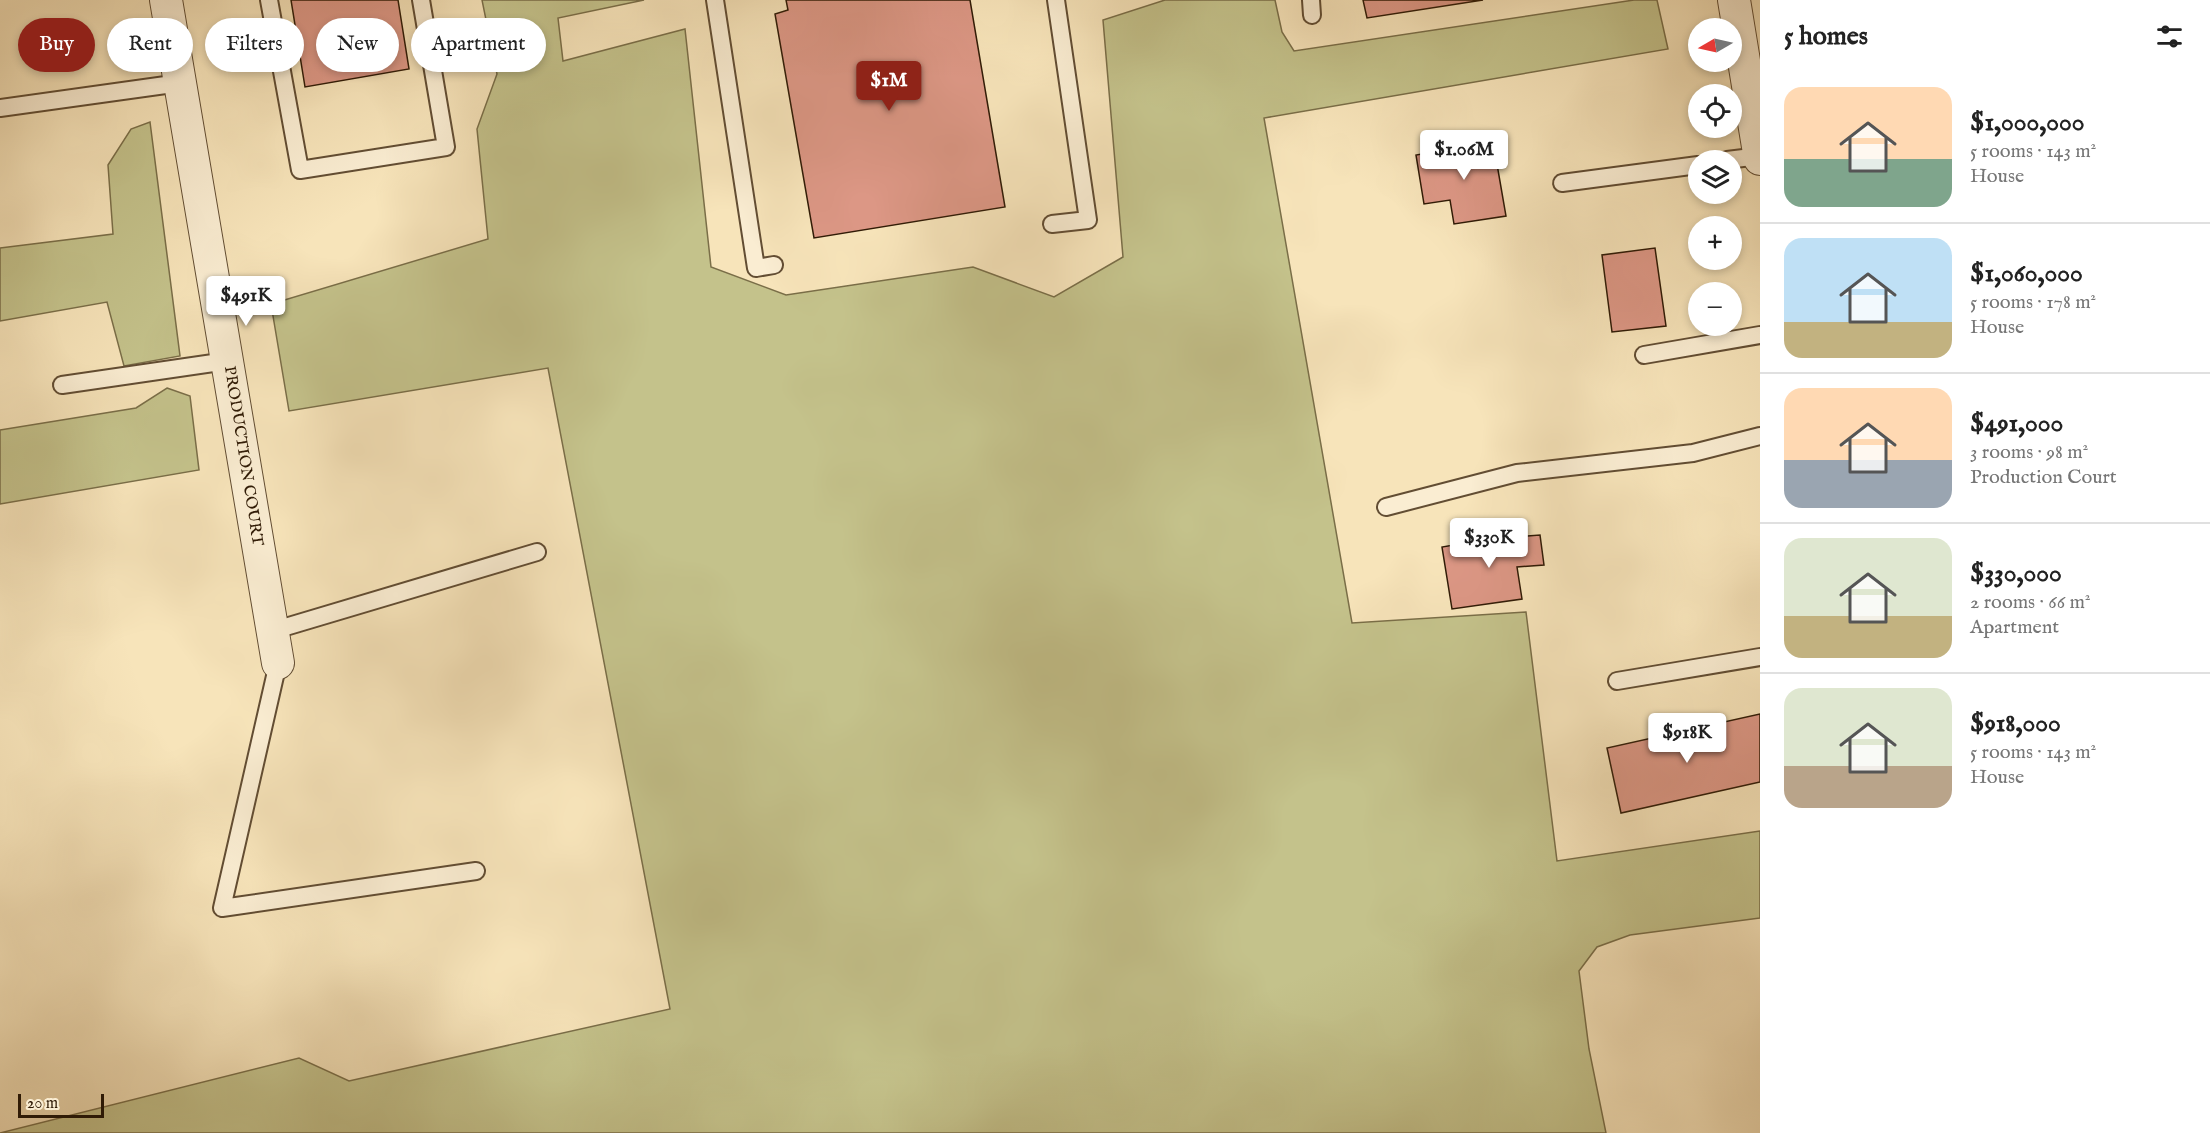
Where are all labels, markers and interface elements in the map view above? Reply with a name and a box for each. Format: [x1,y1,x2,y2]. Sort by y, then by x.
chip: Buy [18,18,95,72]
chip: Rent [107,18,193,72]
chip: Filters [205,18,304,72]
chip: New [316,18,399,72]
chip: Apartment [411,18,546,72]
north arrow [1688,18,1742,72]
map controls [1688,18,1742,336]
text: 5 homes [1784,20,1868,53]
icon: filters [2153,20,2186,53]
pin: $1M [860,61,918,112]
text: $1M [870,68,908,93]
button: locate [1688,84,1742,138]
text: $1,000,000 [1970,106,2085,139]
icon: home [1832,111,1904,183]
pin: $1.06M [1415,130,1513,181]
text: $1.06M [1434,137,1494,162]
text: 5 rooms · 143 m² [1970,139,2096,164]
button: layers [1688,150,1742,204]
text: House [1970,164,2024,189]
button: + [1688,216,1742,270]
text: $1,060,000 [1970,257,2083,290]
icon: home [1832,262,1904,334]
pin: $491K [204,276,288,327]
button: − [1688,282,1742,336]
text: $491K [220,283,272,308]
text: 5 rooms · 178 m² [1970,290,2096,315]
text: House [1970,315,2024,340]
street label: PRODUCTION COURT [219,365,267,548]
text: $491,000 [1970,407,2063,440]
icon: home [1832,412,1904,484]
text: 3 rooms · 98 m² [1970,440,2088,465]
text: Production Court [1970,465,2117,490]
pin: $330K [1447,518,1531,569]
text: $330K [1464,525,1514,550]
text: $330,000 [1970,557,2062,590]
icon: home [1832,562,1904,634]
text: 2 rooms · 66 m² [1970,590,2091,615]
text: Apartment [1970,615,2059,640]
text: $918,000 [1970,707,2061,740]
icon: home [1832,712,1904,784]
pin: $918K [1645,713,1729,764]
text: $918K [1662,720,1712,745]
text: 5 rooms · 143 m² [1970,740,2096,765]
text: House [1970,765,2024,790]
scale bar [18,1091,104,1118]
text: 20 m [27,1094,58,1114]

